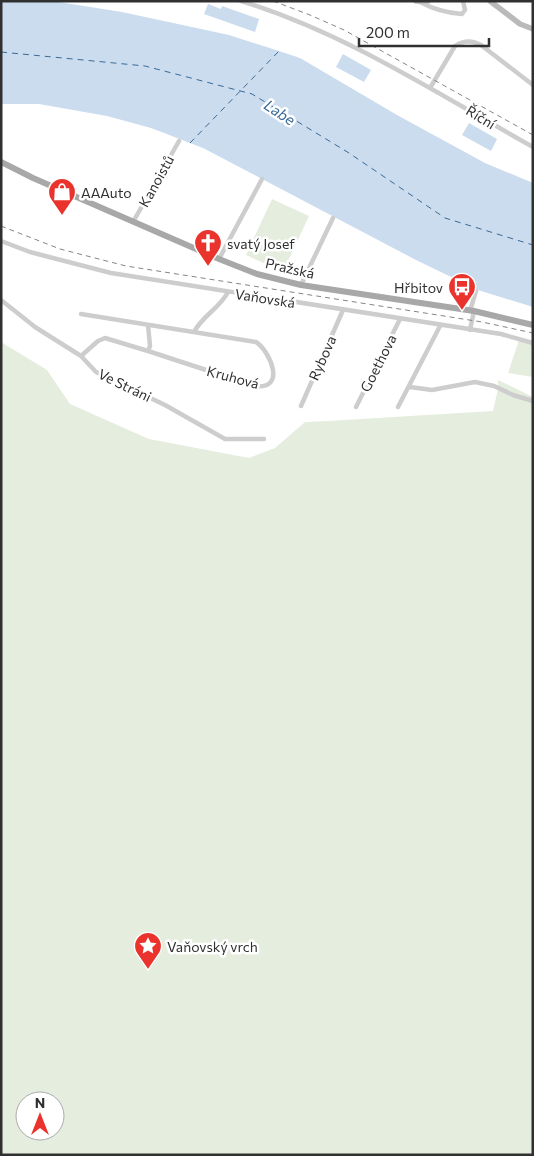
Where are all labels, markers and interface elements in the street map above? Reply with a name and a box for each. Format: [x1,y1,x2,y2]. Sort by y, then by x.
scale bar [359,15,489,47]
text: 200 m [366,23,410,41]
water label: Labe [261,95,299,129]
street label: Říční [463,102,499,133]
street label: Kanoistů [135,152,177,210]
shop icon: AAAuto [47,177,77,216]
place label: AAAuto [81,184,132,201]
church icon: svatý Josef [193,228,223,267]
place label: svatý Josef [227,235,295,252]
street label: Pražská [264,254,316,282]
bus stop icon: Hřbitov [447,272,477,311]
place label: Hřbitov [394,279,443,296]
street label: Vaňovská [234,285,296,311]
street label: Goethova [356,331,400,395]
street label: Rybova [305,333,339,383]
street label: Kruhová [205,362,261,392]
street label: Ve Stráni [96,365,154,405]
place icon: Vaňovský vrch [133,931,163,970]
place label: Vaňovský vrch [167,938,258,955]
north arrow [15,1091,65,1141]
text: N [35,1094,45,1111]

